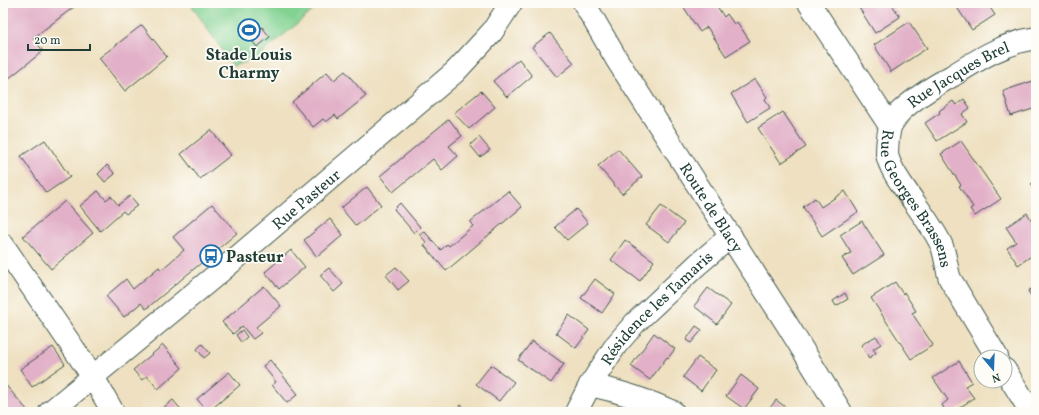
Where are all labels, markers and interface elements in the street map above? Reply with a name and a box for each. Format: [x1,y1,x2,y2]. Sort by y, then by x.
sports icon: Stade Louis Charmy [236,17,262,43]
scale bar [28,26,90,52]
text: 20 m [34,33,61,49]
street label: Rue Jacques Brel [903,37,1013,114]
place label: Stade Louis Charmy [206,45,292,85]
street label: Rue Georges Brassens [874,128,956,270]
street label: Route de Blacy [673,159,747,258]
street label: Rue Pasteur [268,165,346,236]
bus stop icon: Pasteur [198,243,224,269]
place label: Pasteur [226,247,284,269]
street label: Résidence les Tamaris [597,247,719,370]
north arrow [973,349,1013,389]
text: N [990,369,1002,385]

